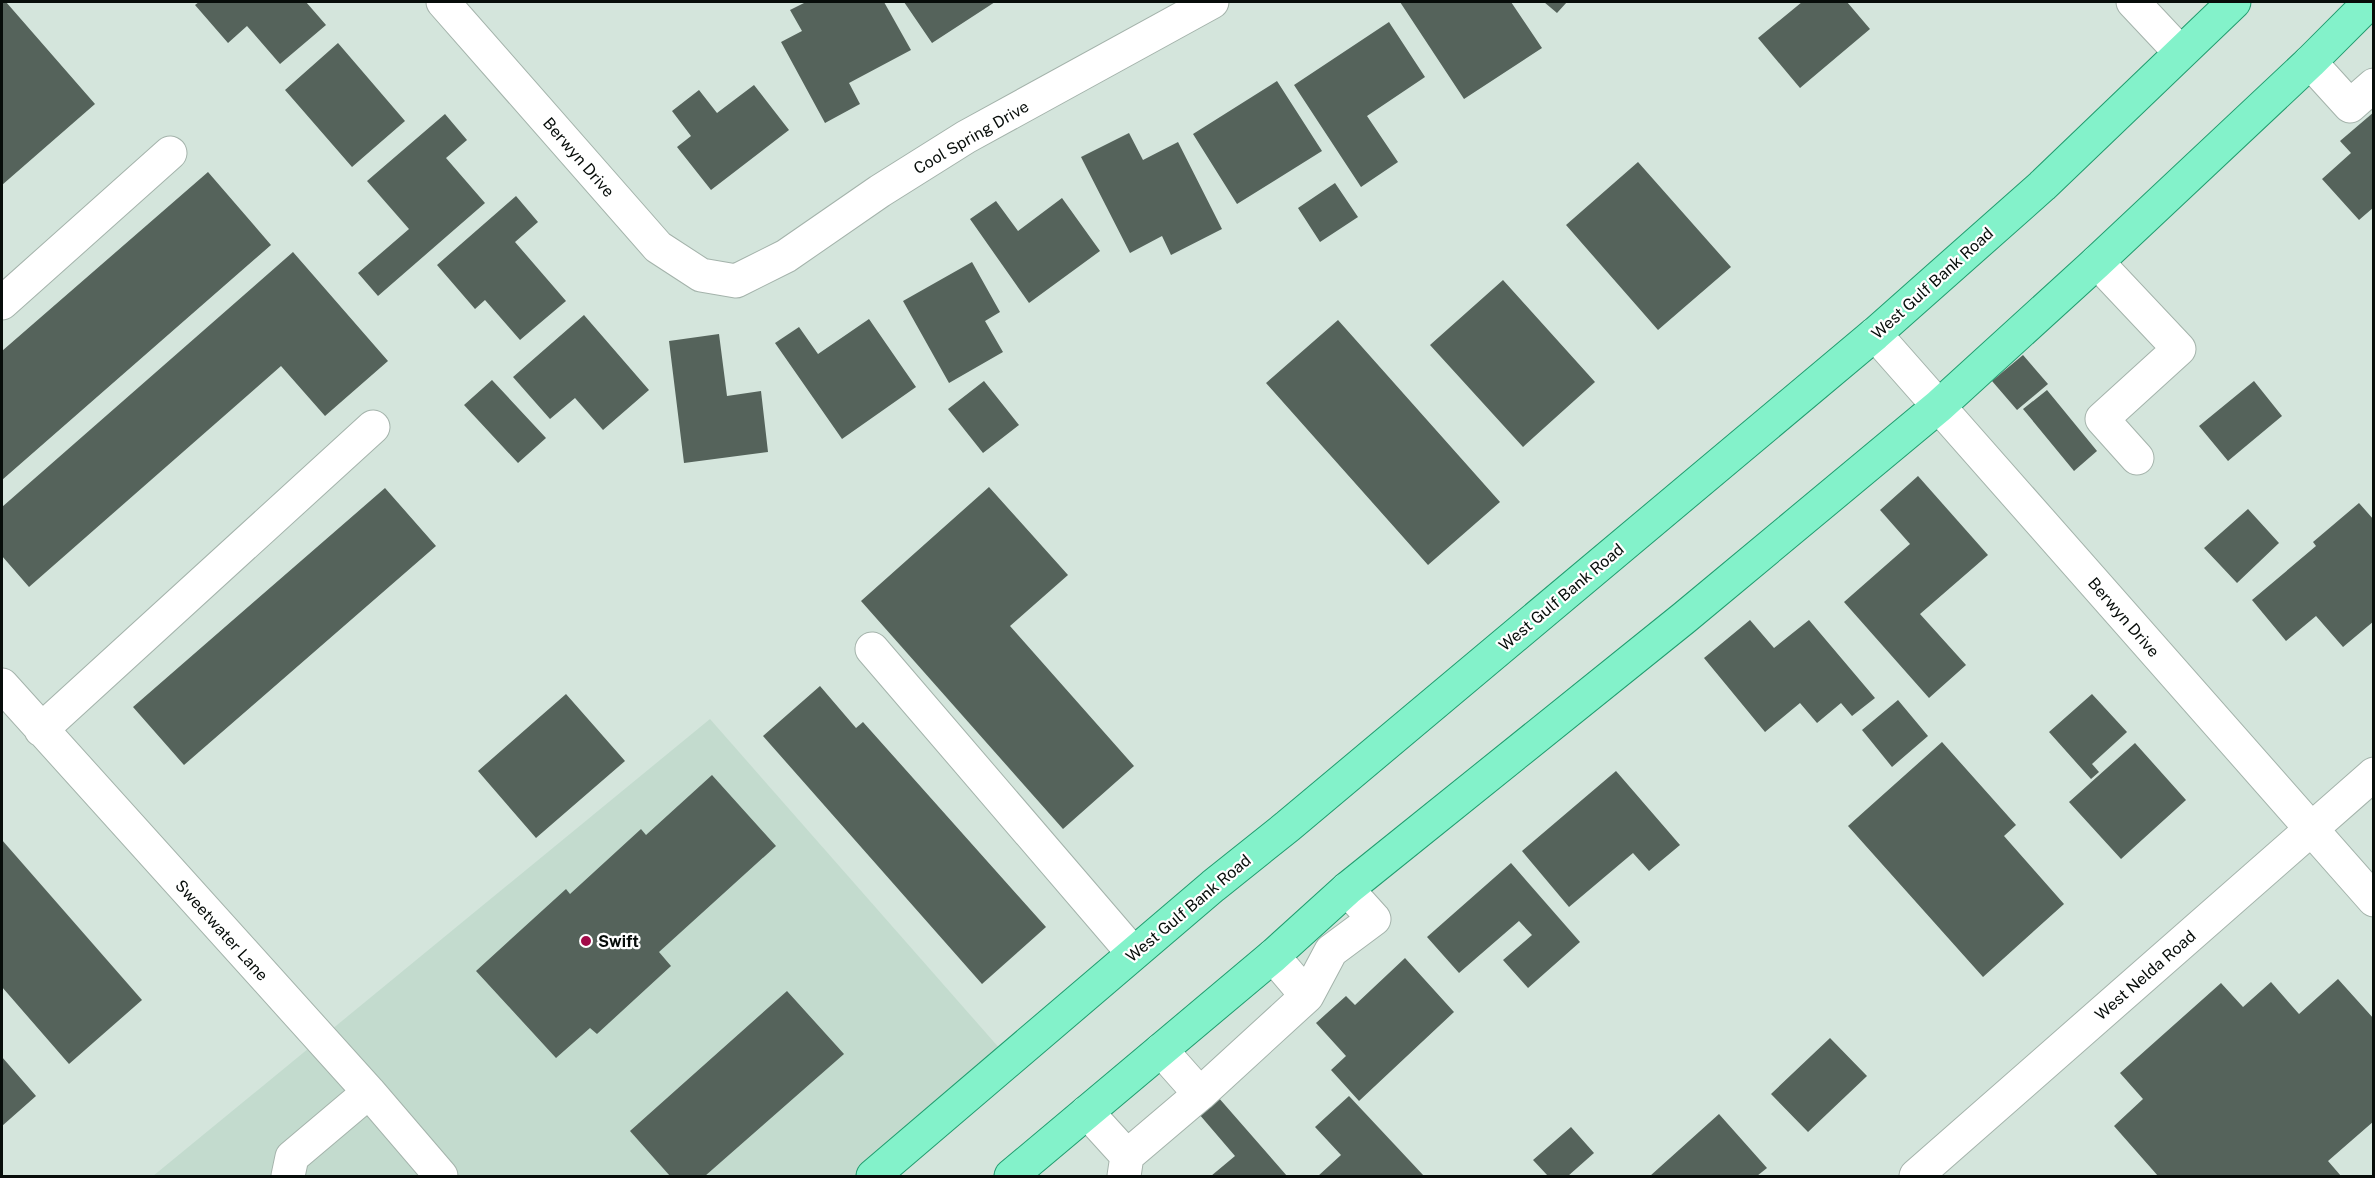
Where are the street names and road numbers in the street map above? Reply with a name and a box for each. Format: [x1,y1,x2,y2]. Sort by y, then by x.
street label: Cool Spring Drive [910,97,1032,178]
street label: Berwyn Drive [539,114,618,201]
street label: West Gulf Bank Road [1868,224,1997,343]
street label: West Gulf Bank Road [1495,540,1628,655]
street label: Berwyn Drive [2084,574,2163,661]
street label: West Gulf Bank Road [1122,851,1255,966]
street label: Sweetwater Lane [171,876,272,985]
street label: West Nelda Road [2091,926,2200,1024]

